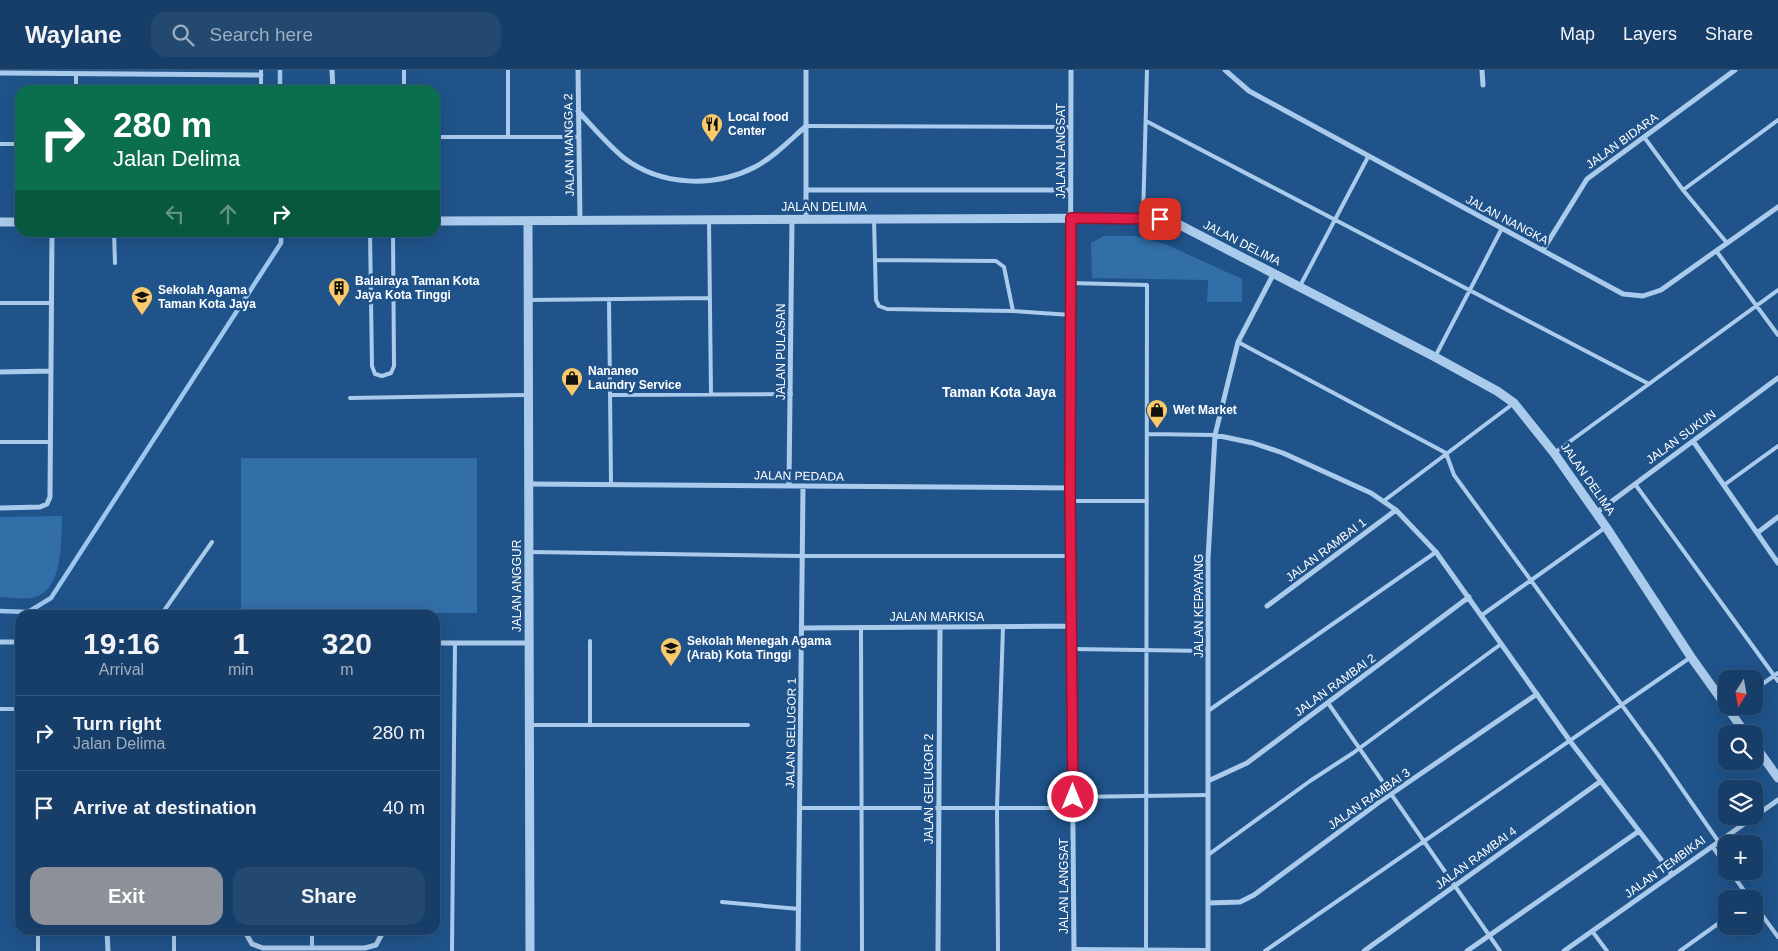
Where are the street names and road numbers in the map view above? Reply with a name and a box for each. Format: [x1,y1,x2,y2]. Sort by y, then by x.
street label: JALAN MANGGA 2 [561,93,577,197]
street label: JALAN LANGSAT [1054,102,1068,199]
street label: JALAN BIDARA [1583,110,1661,172]
street label: JALAN NANGKA [1463,192,1551,248]
street label: JALAN DELIMA [781,200,867,214]
street label: JALAN DELIMA [1201,217,1283,269]
street label: JALAN PULASAN [774,304,788,400]
street label: JALAN SUKUN [1643,407,1719,467]
street label: JALAN DELIMA [1558,440,1618,518]
street label: JALAN PEDADA [754,468,844,484]
street label: JALAN RAMBAI 1 [1283,515,1369,585]
street label: JALAN ANGGUR [510,539,524,632]
street label: JALAN KEPAYANG [1192,554,1206,658]
street label: JALAN MARKISA [890,610,984,624]
street label: JALAN RAMBAI 2 [1292,651,1378,719]
street label: JALAN GELUGOR 1 [783,677,799,788]
street label: JALAN GELUGOR 2 [922,733,936,844]
street label: JALAN RAMBAI 3 [1325,765,1413,832]
street label: JALAN RAMBAI 4 [1433,824,1519,892]
street label: JALAN TEMBIKAI [1622,833,1708,901]
street label: JALAN LANGSAT [1057,837,1071,934]

